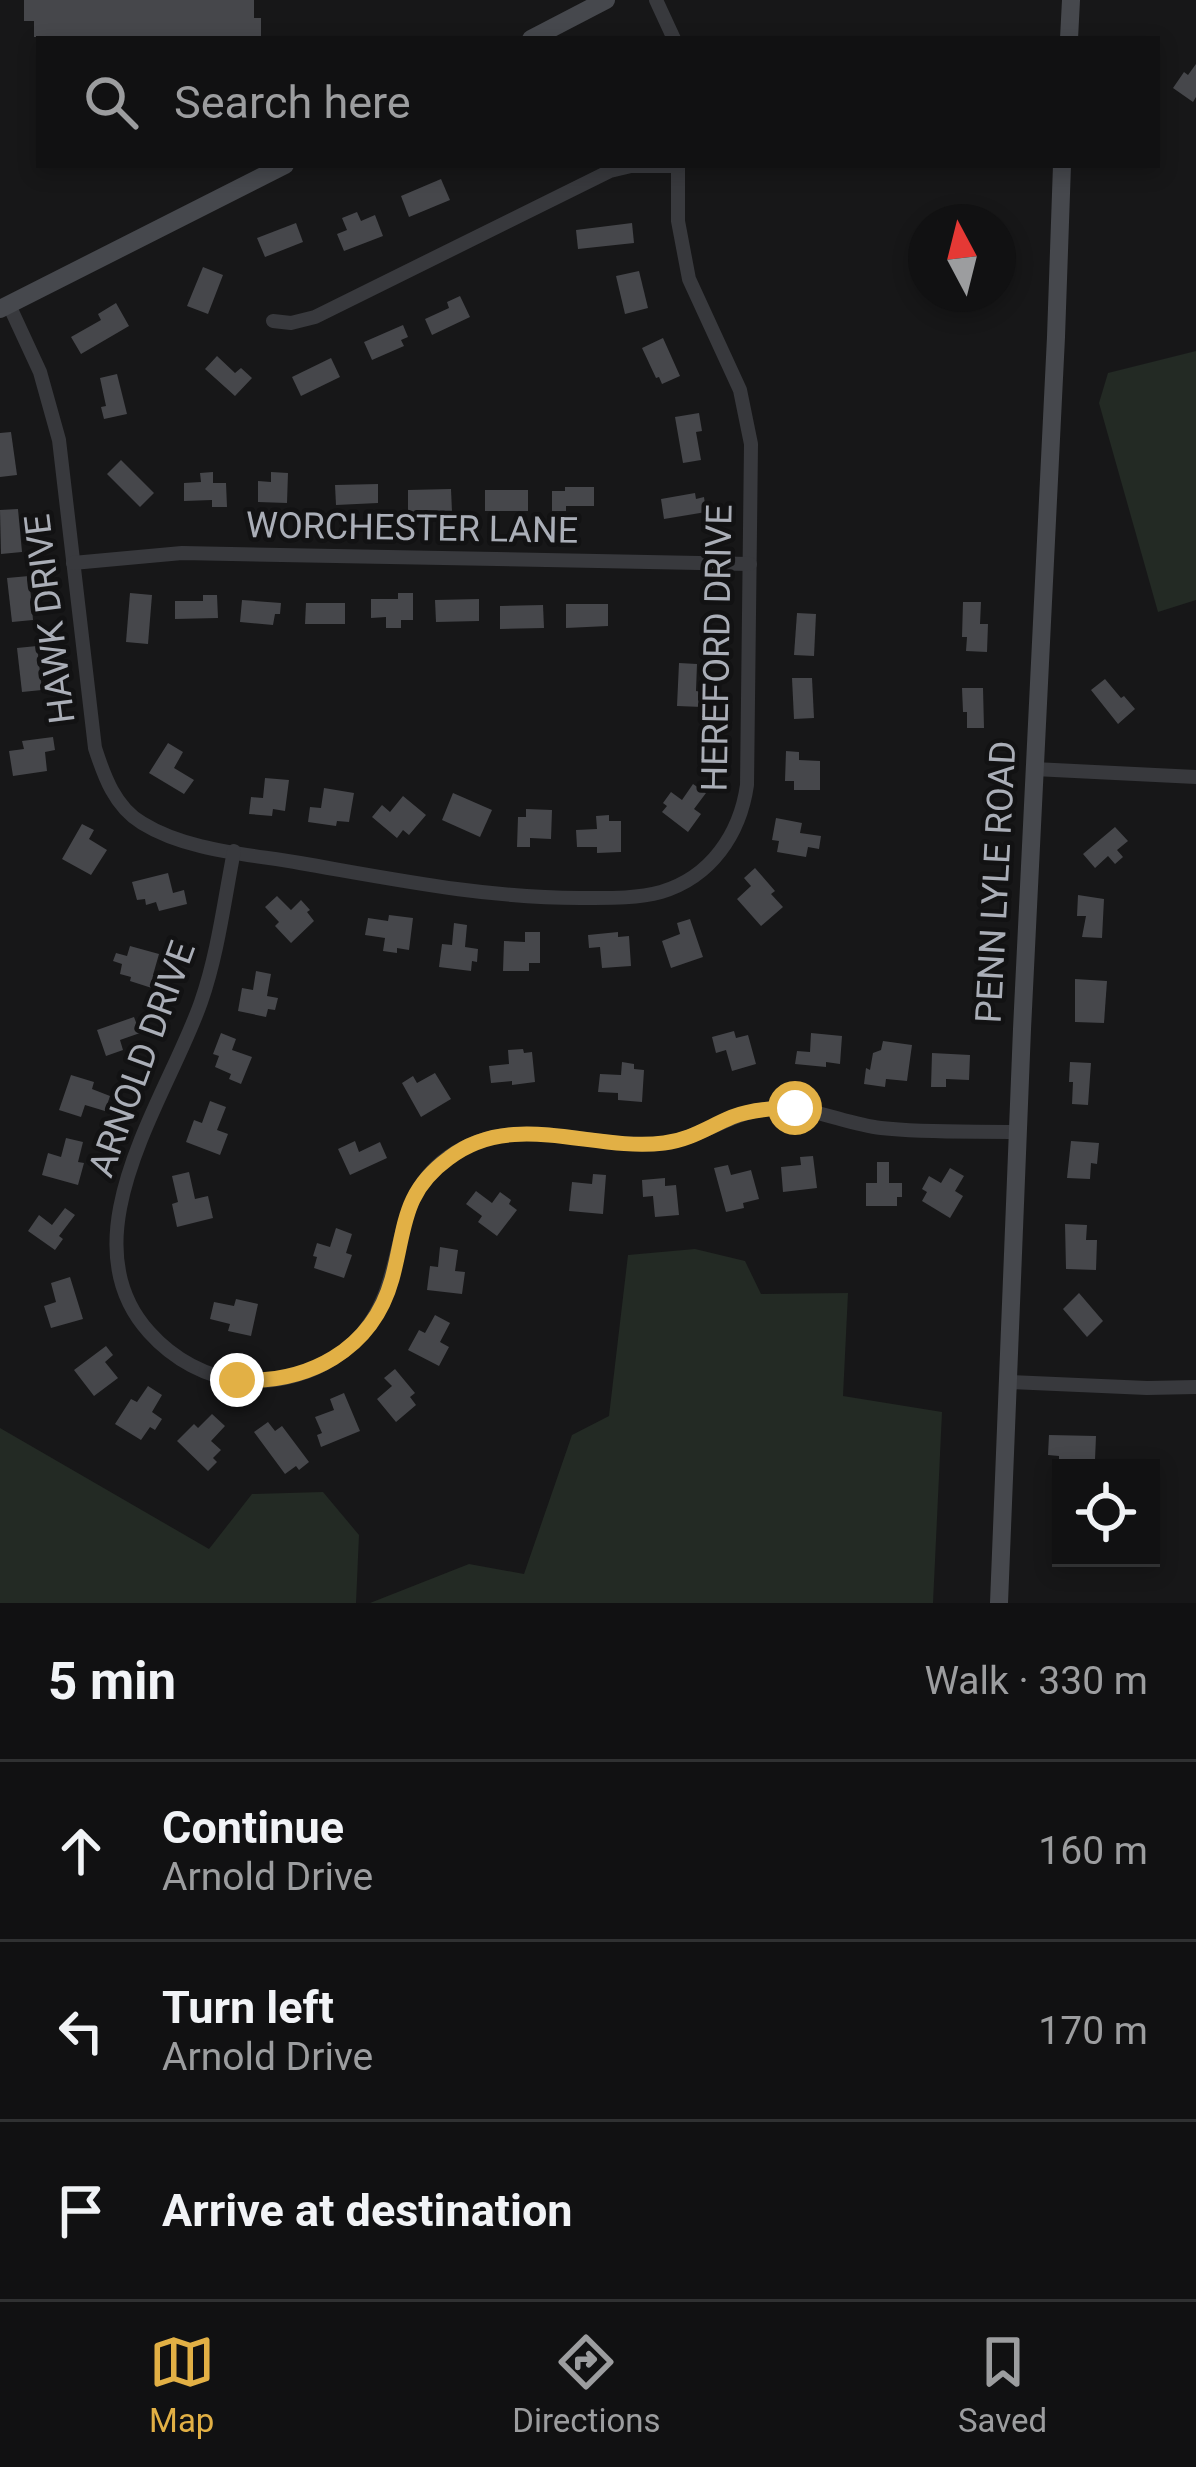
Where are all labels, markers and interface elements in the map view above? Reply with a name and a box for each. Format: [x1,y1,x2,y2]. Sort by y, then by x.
search box [36,36,1160,168]
icon: search [78,69,144,135]
text: Search here [174,76,411,129]
north arrow [908,204,1016,312]
street label: WORCHESTER LANE [246,504,578,552]
street label: HEREFORD DRIVE [693,504,741,792]
street label: HAWK DRIVE [16,512,84,726]
street label: PENN LYLE ROAD [968,740,1024,1024]
street label: ARNOLD DRIVE [80,936,204,1182]
route start [768,1081,822,1135]
route end [210,1353,264,1407]
map controls [1052,1459,1160,1567]
button: locate [1052,1459,1160,1567]
text: 5 min [48,1652,176,1711]
text: Walk · 330 m [924,1658,1148,1704]
text: Continue [162,1801,344,1854]
icon: ahead [48,1818,114,1884]
text: 160 m [1038,1828,1148,1874]
text: Arnold Drive [162,1854,373,1900]
text: Turn left [162,1981,334,2034]
icon: left [48,1998,114,2064]
text: 170 m [1038,2008,1148,2054]
text: Arnold Drive [162,2034,373,2080]
icon: arrive [48,2178,114,2244]
text: Arrive at destination [162,2184,573,2237]
tab: Map [149,2329,215,2440]
tab: Directions [512,2329,661,2440]
tab: Saved [958,2329,1047,2440]

